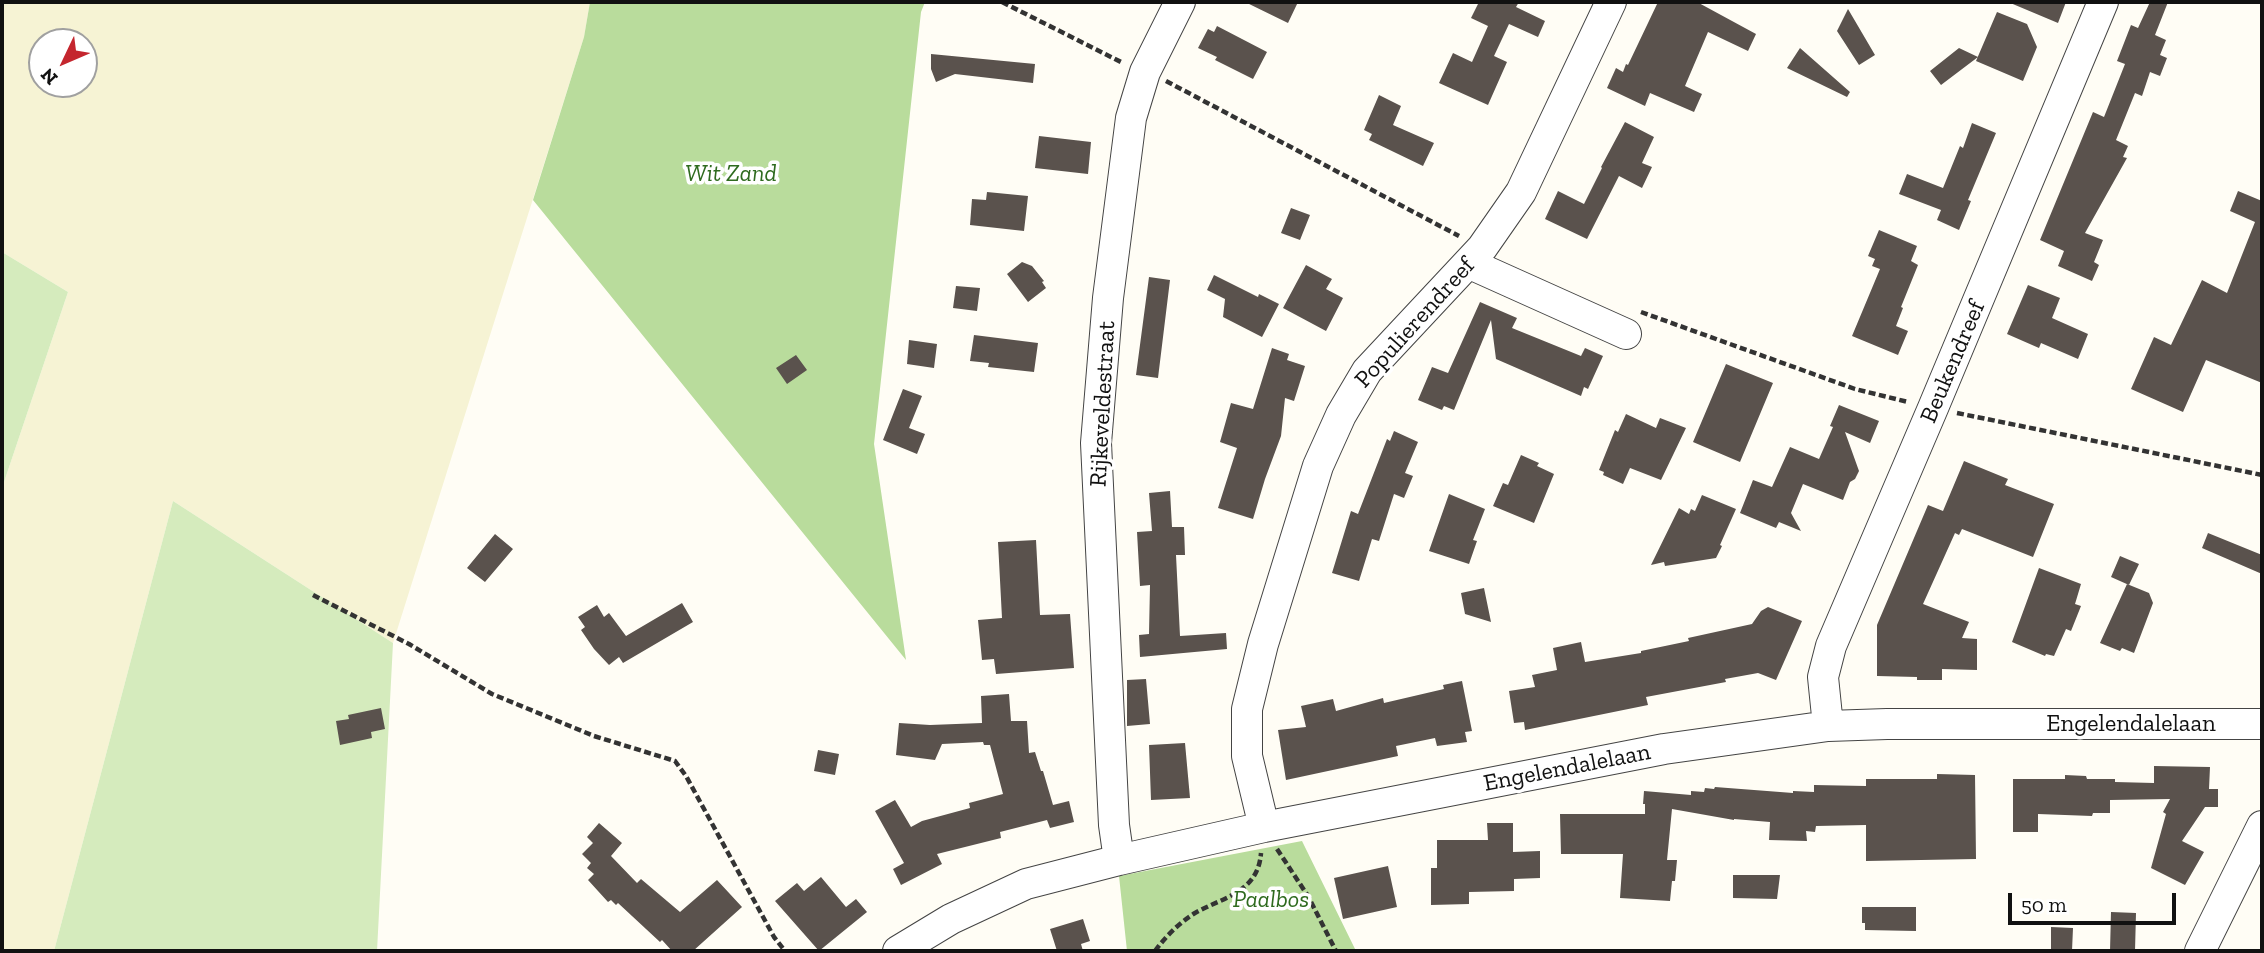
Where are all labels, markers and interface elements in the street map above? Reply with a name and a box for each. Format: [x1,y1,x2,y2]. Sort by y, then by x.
north arrow [28,28,98,98]
text: N [36,63,62,90]
park label: Wit Zand [685,160,777,188]
street label: Populierendreef [1349,252,1481,394]
street label: Beukendreef [1914,297,1992,427]
street label: Rijkeveldestraat [1084,320,1122,488]
street label: Engelendalelaan [2046,710,2216,738]
street label: Engelendalelaan [1481,738,1653,798]
scale bar [2012,880,2180,924]
park label: Paalbos [1233,886,1309,914]
text: 50 m [2021,892,2067,917]

